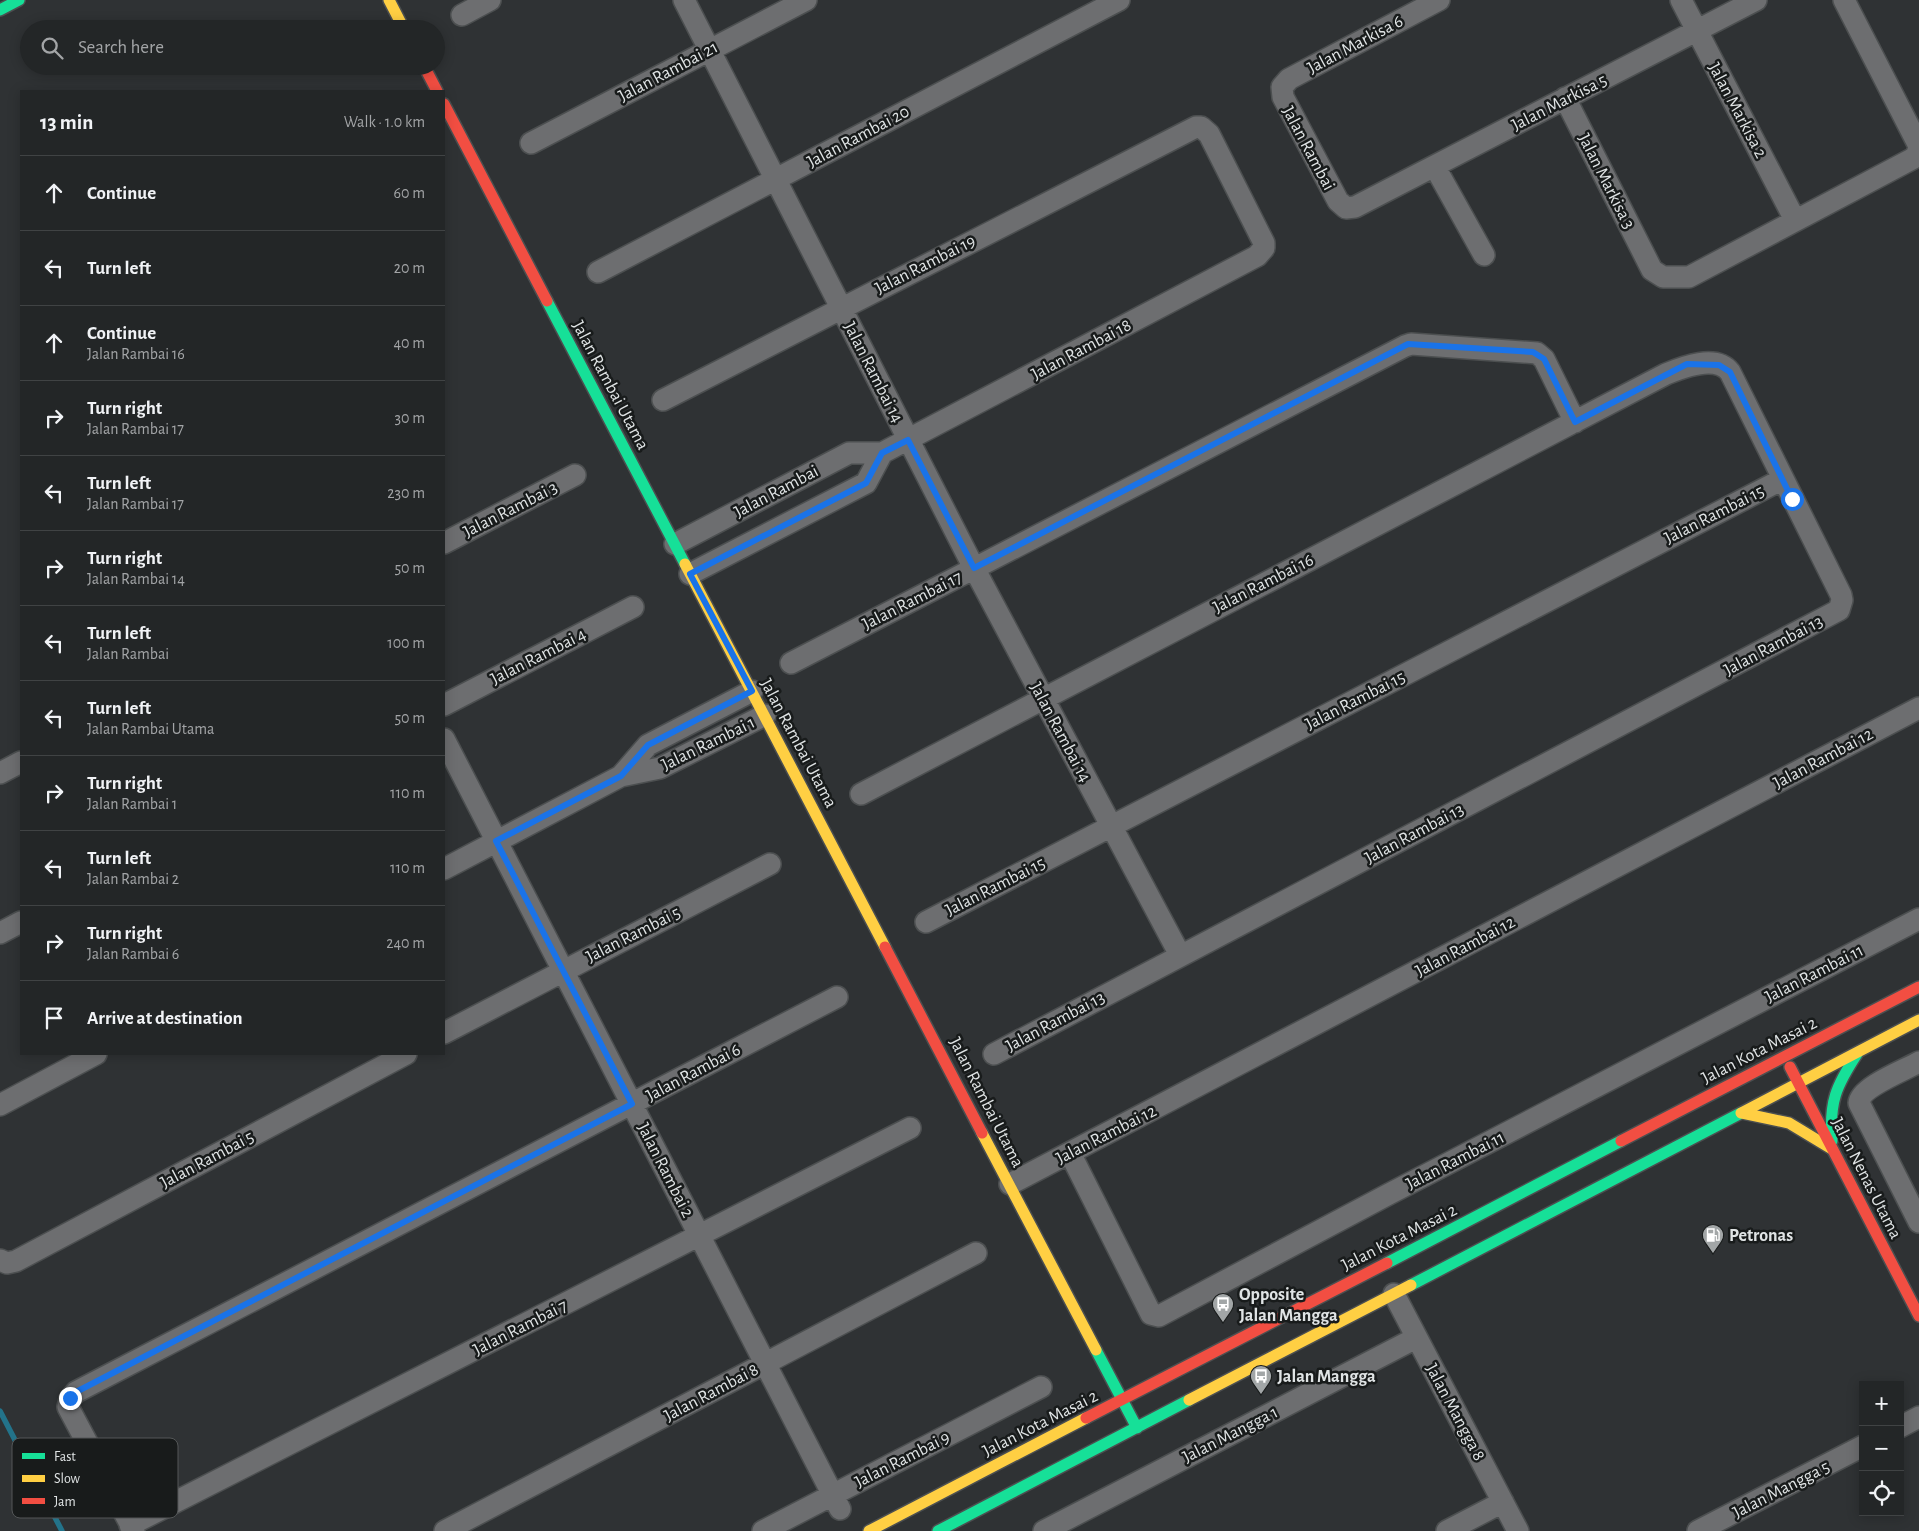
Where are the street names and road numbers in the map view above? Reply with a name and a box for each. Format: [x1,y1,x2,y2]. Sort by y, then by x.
street label: Jalan Markisa 6 [1305,12,1406,78]
street label: Jalan Rambai 21 [616,38,721,106]
street label: Jalan Markisa 2 [1705,60,1770,161]
street label: Jalan Markisa 5 [1509,71,1610,135]
street label: Jalan Rambai 20 [804,102,913,171]
street label: Jalan Rambai [1278,103,1338,194]
street label: Jalan Markisa 3 [1574,131,1638,232]
street label: Jalan Rambai 19 [872,232,979,298]
street label: Jalan Rambai 18 [1029,316,1134,384]
street label: Jalan Rambai Utama [569,318,652,453]
street label: Jalan Rambai 14 [840,319,906,426]
street label: Jalan Rambai [731,462,822,522]
street label: Jalan Rambai 3 [461,479,560,541]
street label: Jalan Rambai 15 [1662,482,1767,548]
street label: Jalan Rambai 16 [1210,551,1317,617]
street label: Jalan Rambai 17 [860,568,965,634]
street label: Jalan Rambai 13 [1721,612,1826,679]
street label: Jalan Rambai 4 [488,625,589,689]
street label: Jalan Rambai 15 [1303,668,1408,734]
street label: Jalan Rambai Utama [757,676,840,811]
street label: Jalan Rambai 14 [1026,680,1094,786]
street label: Jalan Rambai 1 [659,714,758,774]
street label: Jalan Rambai 12 [1771,725,1876,793]
street label: Jalan Rambai 13 [1362,800,1467,867]
street label: Jalan Rambai 15 [943,854,1048,920]
street label: Jalan Rambai 5 [583,903,683,966]
street label: Jalan Rambai 12 [1413,913,1518,981]
street label: Jalan Rambai 11 [1762,941,1867,1006]
street label: Jalan Rambai 13 [1003,988,1108,1055]
street label: Jalan Kota Masai 2 [1699,1014,1820,1088]
street label: Jalan Rambai Utama [946,1035,1027,1170]
street label: Jalan Rambai 6 [643,1041,744,1105]
street label: Jalan Rambai 12 [1053,1102,1159,1168]
street label: Jalan Nenas Utama [1828,1115,1904,1242]
street label: Jalan Rambai 2 [634,1120,697,1221]
street label: Jalan Rambai 5 [158,1128,257,1192]
street label: Jalan Rambai 11 [1403,1128,1508,1193]
street label: Jalan Kota Masai 2 [1339,1201,1460,1275]
street label: Jalan Rambai 7 [471,1297,570,1359]
street label: Jalan Rambai 8 [661,1361,762,1425]
street label: Jalan Mangga 8 [1422,1361,1488,1464]
street label: Jalan Kota Masai 2 [980,1387,1101,1461]
street label: Jalan Mangga 1 [1180,1403,1281,1467]
street label: Jalan Rambai 9 [852,1428,953,1491]
street label: Jalan Mangga 5 [1730,1458,1833,1522]

